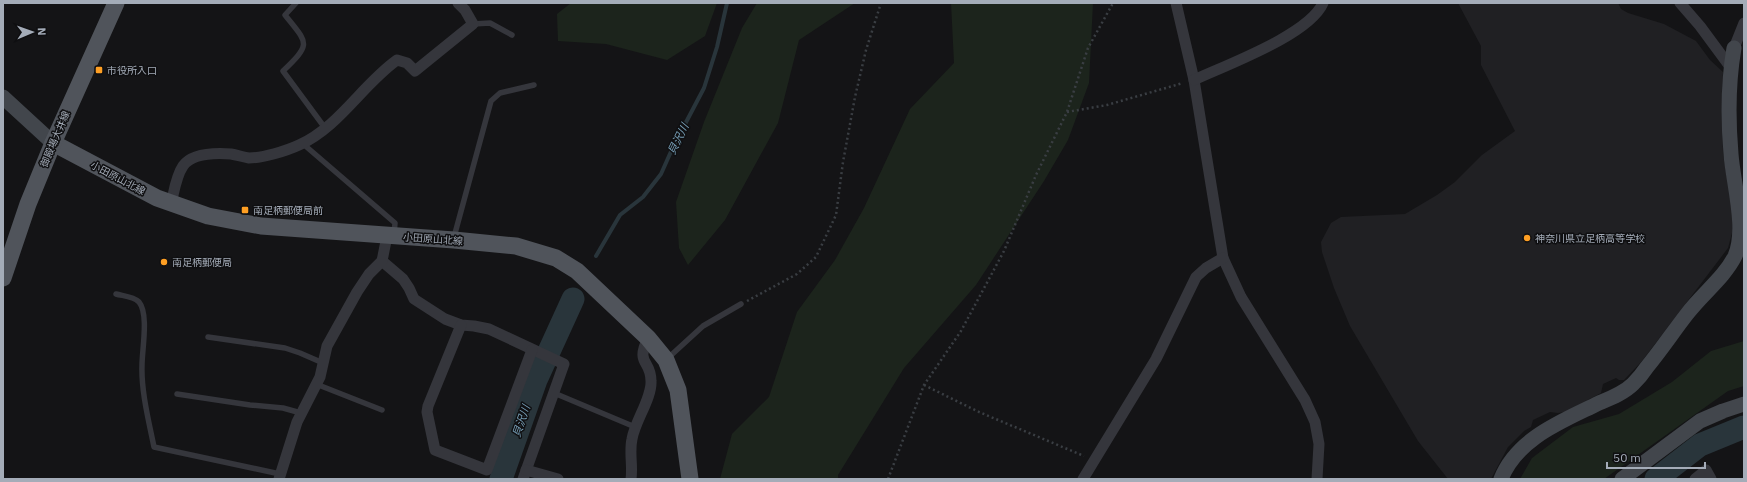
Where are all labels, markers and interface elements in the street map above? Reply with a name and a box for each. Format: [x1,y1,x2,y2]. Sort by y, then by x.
north arrow [12,12,52,52]
text: N [35,27,49,36]
place label: 市役所入口 [107,64,157,77]
marker: 市役所入口 [94,65,104,75]
street label: 御殿場大井線 [37,109,73,169]
water label: 貝沢川 [664,120,692,157]
street label: 小田原山北線 [88,158,148,198]
place label: 南足柄郵便局前 [253,204,323,217]
marker: 南足柄郵便局前 [240,205,250,215]
street label: 小田原山北線 [403,230,463,248]
place label: 神奈川県立足柄高等学校 [1535,232,1645,245]
marker: 神奈川県立足柄高等学校 [1522,233,1532,243]
place label: 南足柄郵便局 [172,256,232,269]
marker: 南足柄郵便局 [159,257,169,267]
water label: 貝沢川 [509,402,533,439]
scale bar [1607,444,1705,470]
text: 50 m [1613,450,1641,465]

